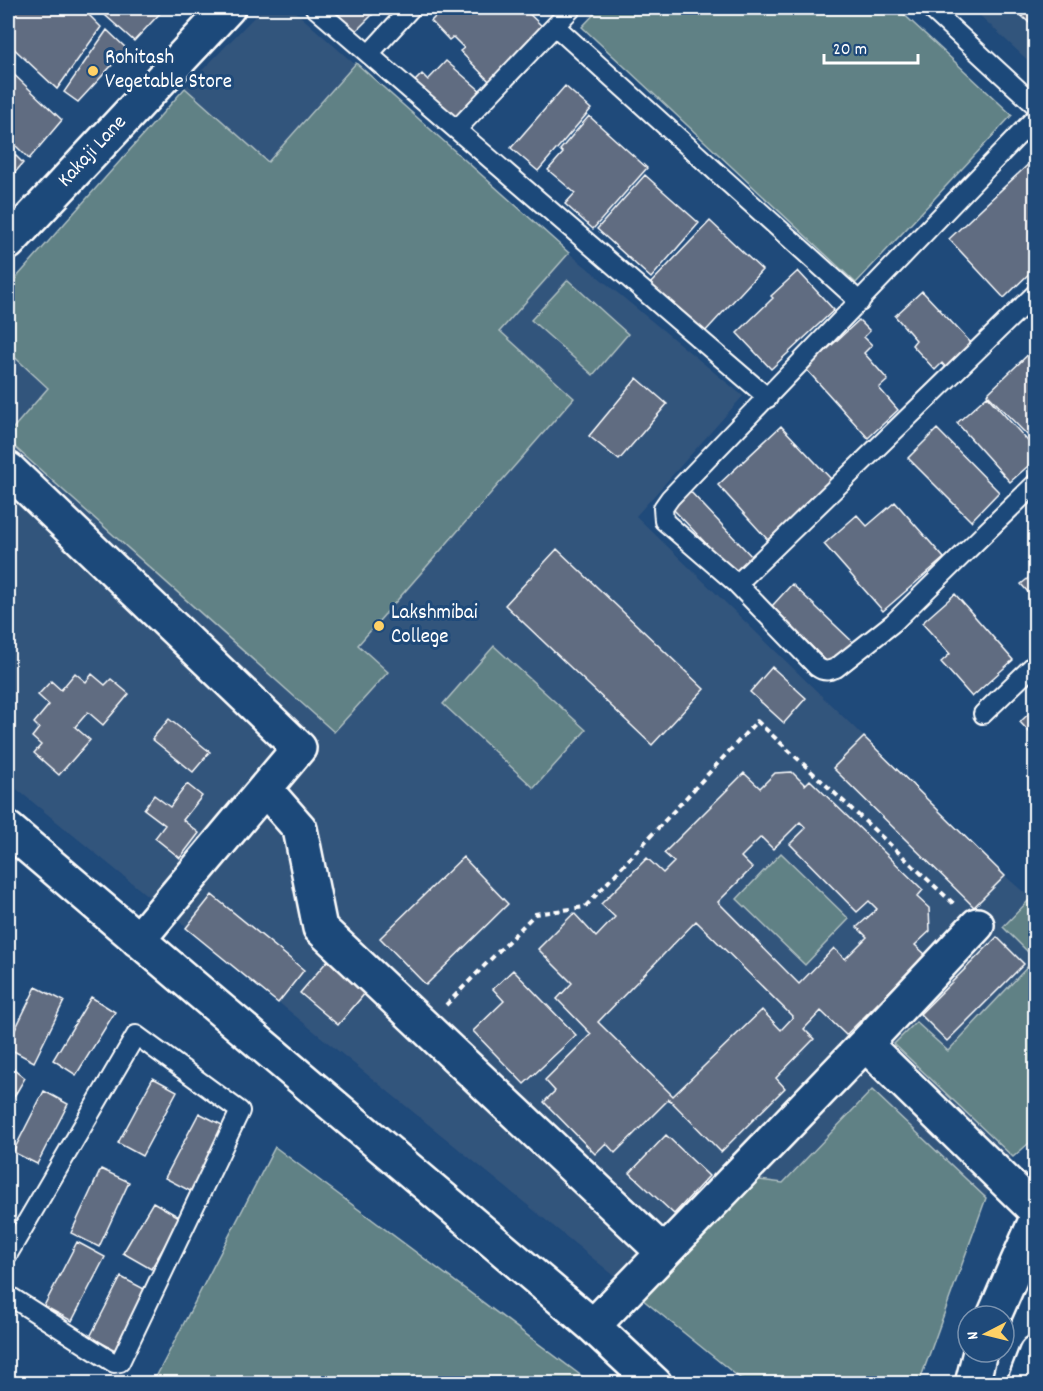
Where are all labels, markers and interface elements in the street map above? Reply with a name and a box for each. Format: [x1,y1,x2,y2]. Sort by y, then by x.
scale bar [824,27,918,65]
text: 20 m [833,38,867,63]
place label: Rohitash Vegetable Store [105,44,232,98]
marker: Rohitash Vegetable Store [86,64,100,78]
street label: Kakaji Lane [51,109,135,195]
place label: Lakshmibai College [391,599,478,653]
marker: Lakshmibai College [372,619,386,633]
north arrow [956,1304,1016,1364]
text: N [962,1330,985,1341]

